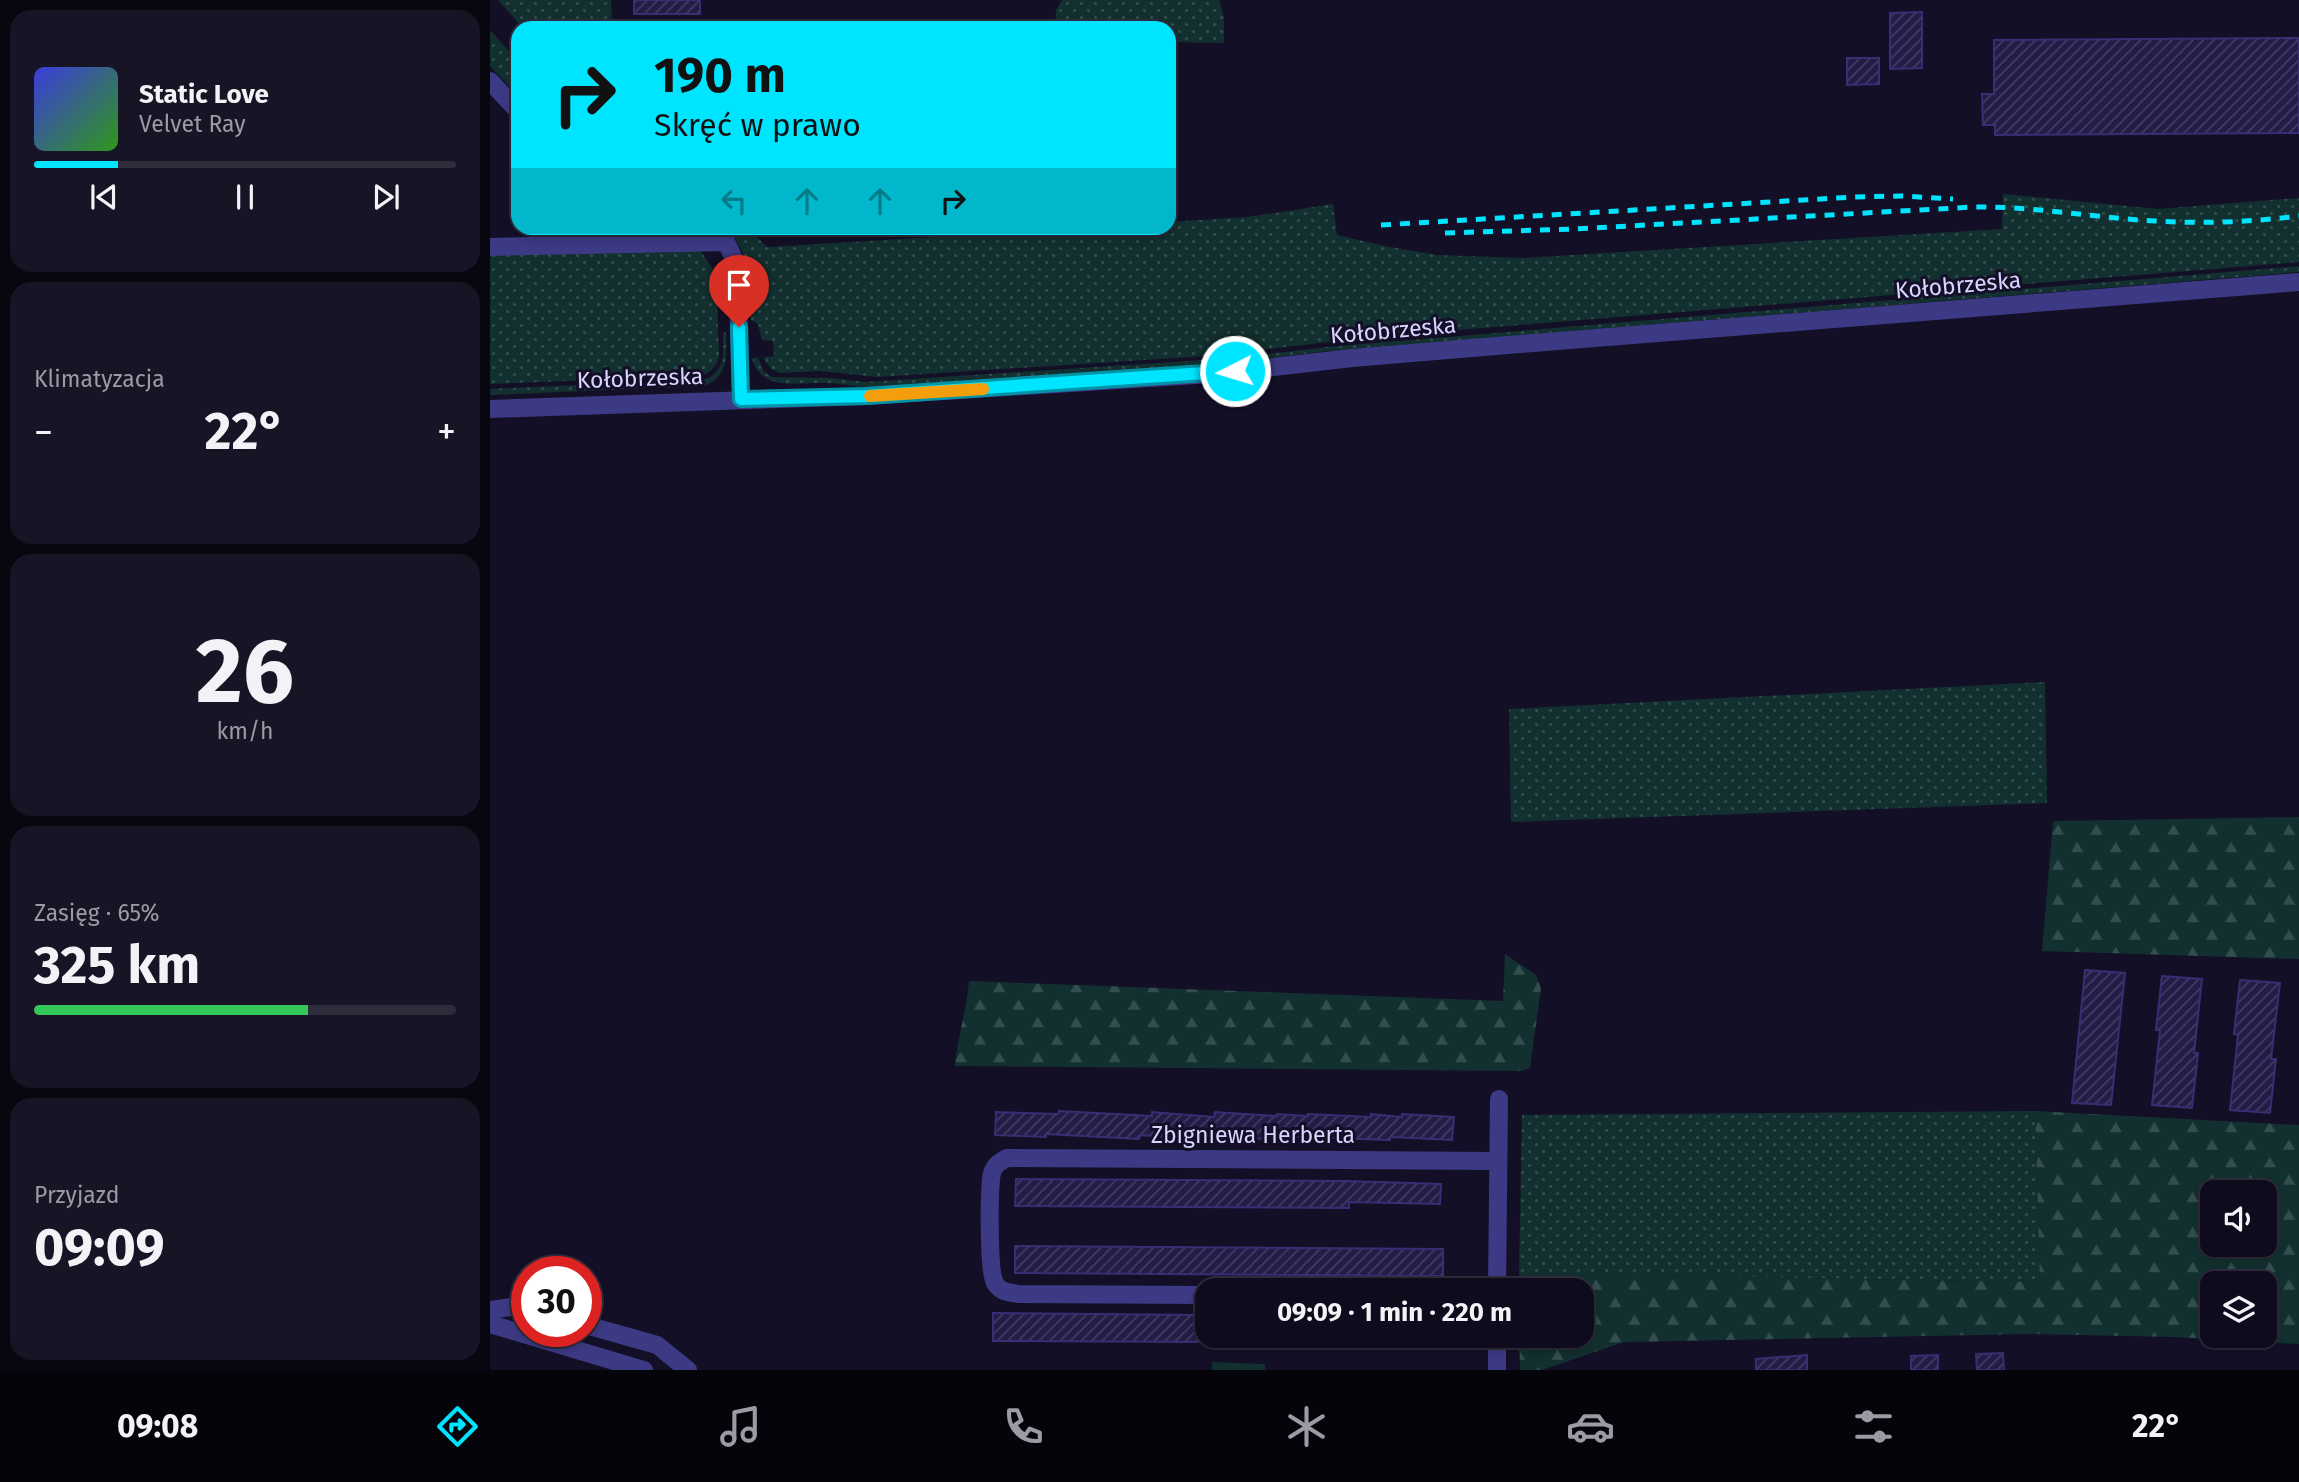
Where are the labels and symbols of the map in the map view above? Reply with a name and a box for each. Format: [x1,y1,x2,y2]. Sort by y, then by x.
pin [709,255,769,327]
street label: Kołobrzeska [1894,266,2022,304]
street label: Kołobrzeska [1329,311,1457,349]
position arrow [1198,334,1272,408]
street label: Kołobrzeska [576,362,704,394]
street label: Zbigniewa Herberta [1151,1121,1355,1149]
speed limit sign: 30 [511,1256,602,1347]

